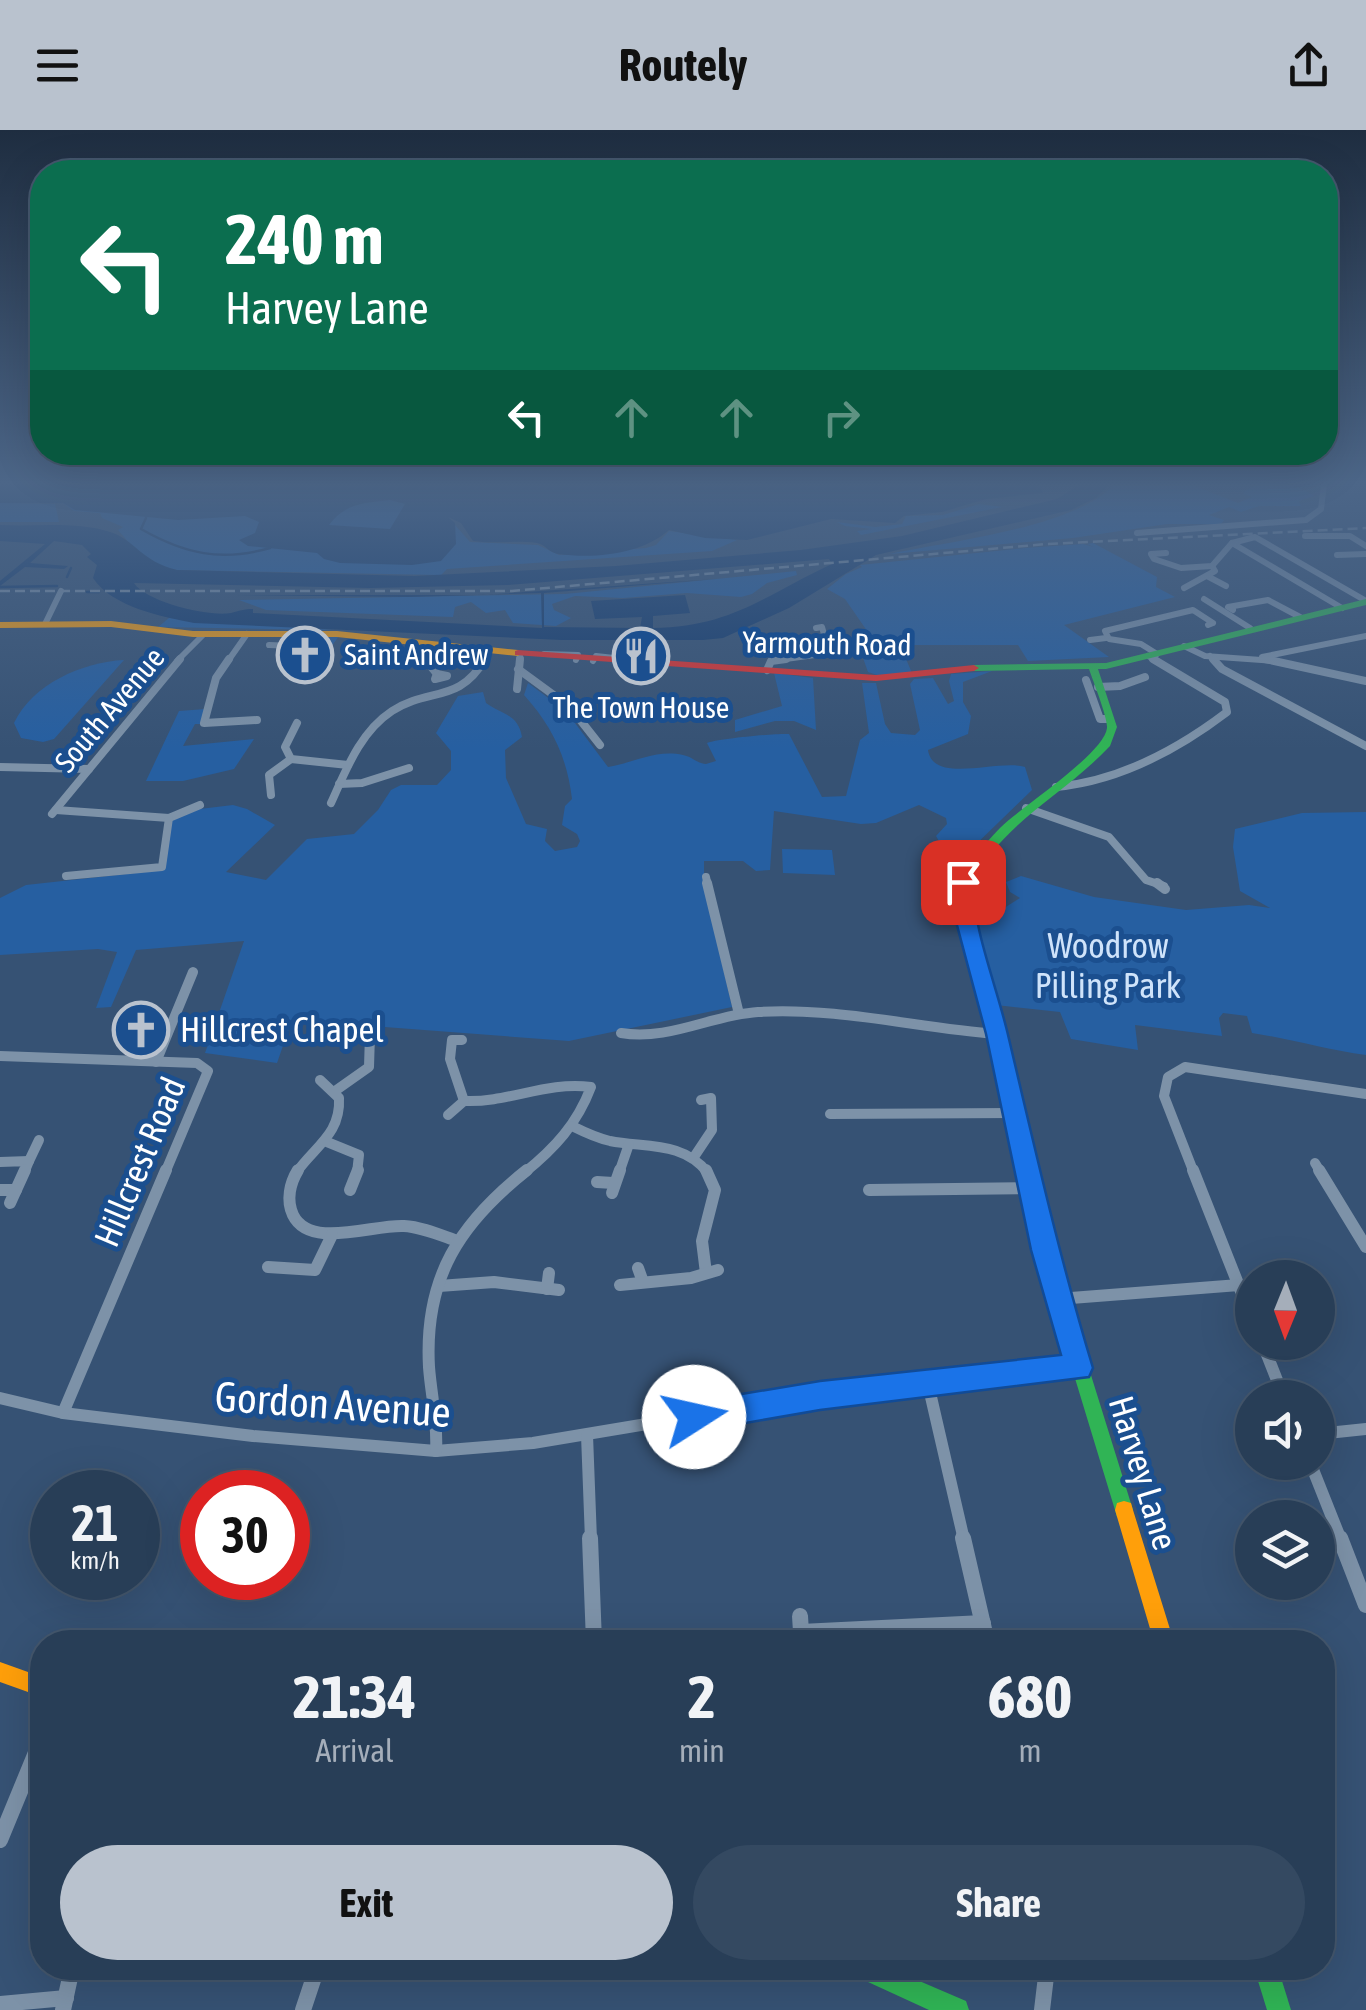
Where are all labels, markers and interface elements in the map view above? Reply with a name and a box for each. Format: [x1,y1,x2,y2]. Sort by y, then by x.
icon: menu [30,38,85,93]
icon: share [1281,38,1336,93]
text: Routely [619,39,747,91]
text: 240 m [225,199,384,279]
icon: left [60,200,190,330]
text: Harvey Lane [225,282,429,334]
icon: left [499,390,554,445]
icon: ahead [604,390,659,445]
icon: ahead [709,390,764,445]
icon: right [814,390,869,445]
church icon: Saint Andrew [275,625,335,685]
street label: Yarmouth Road [742,625,912,661]
restaurant icon: The Town House [611,626,671,686]
place label: Saint Andrew [344,637,488,671]
street label: South Avenue [48,640,171,778]
place label: The Town House [553,690,729,724]
pin [921,840,1006,925]
icon: arrive [936,855,991,910]
park label: Woodrow Pilling Park [1035,925,1181,1005]
church icon: Hillcrest Chapel [111,1000,171,1060]
place label: Hillcrest Chapel [180,1009,384,1049]
street label: Hillcrest Road [86,1071,193,1252]
north arrow [1235,1260,1335,1360]
map controls [1235,1260,1335,1600]
position arrow [642,1365,746,1469]
street label: Gordon Avenue [213,1372,453,1436]
button: sound [1235,1380,1335,1480]
street label: Harvey Lane [1102,1391,1186,1554]
speed limit sign: 30 [180,1470,310,1600]
text: 21 [71,1494,118,1552]
button: layers [1235,1500,1335,1600]
text: km/h [70,1546,120,1574]
text: 21:34 [293,1662,416,1731]
text: 2 [688,1662,716,1731]
text: 680 [988,1662,1072,1731]
text: Arrival [315,1732,394,1769]
text: min [679,1732,725,1769]
text: m [1018,1732,1041,1769]
button: Exit [60,1845,673,1960]
button: Share [693,1845,1305,1960]

